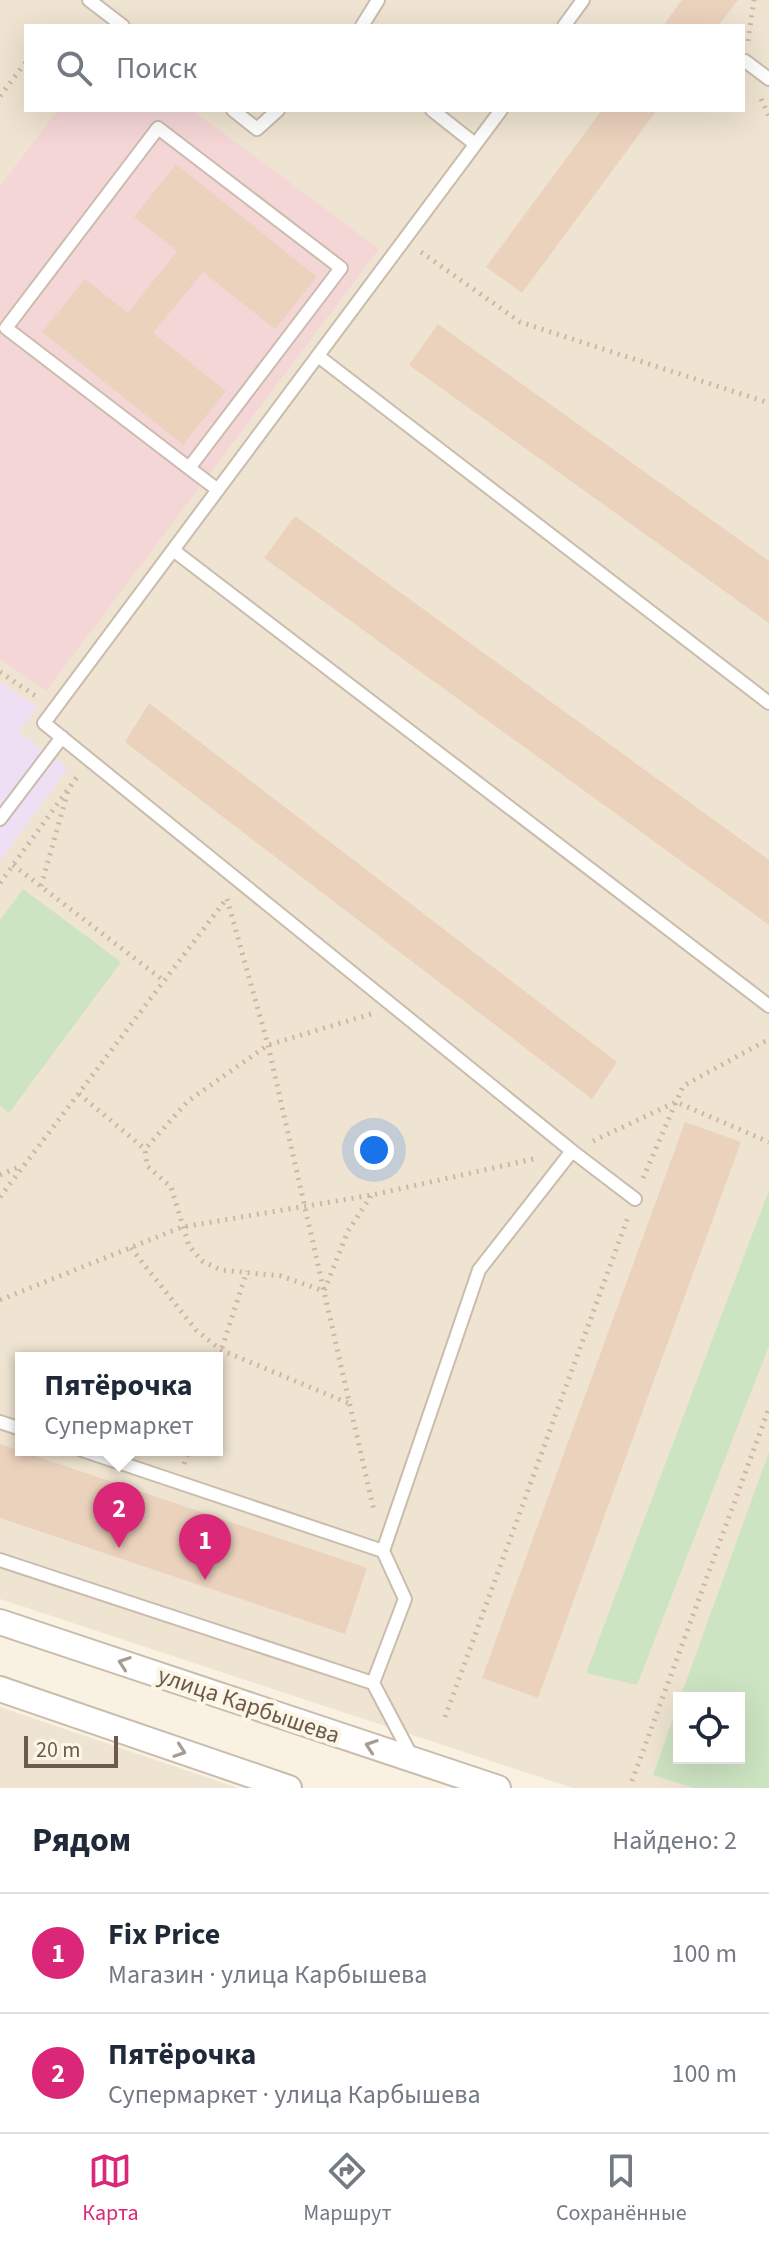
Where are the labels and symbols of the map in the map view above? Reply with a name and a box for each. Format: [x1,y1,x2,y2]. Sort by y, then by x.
your location [354,1130,394,1170]
pin: 2 [93,1482,145,1548]
pin: 1 [179,1514,231,1580]
one-way arrow [118,1657,132,1673]
street label: улица Карбышева [153,1658,345,1753]
scale bar [24,1732,118,1768]
one-way arrow [364,1739,378,1755]
one-way arrow [172,1741,186,1757]

